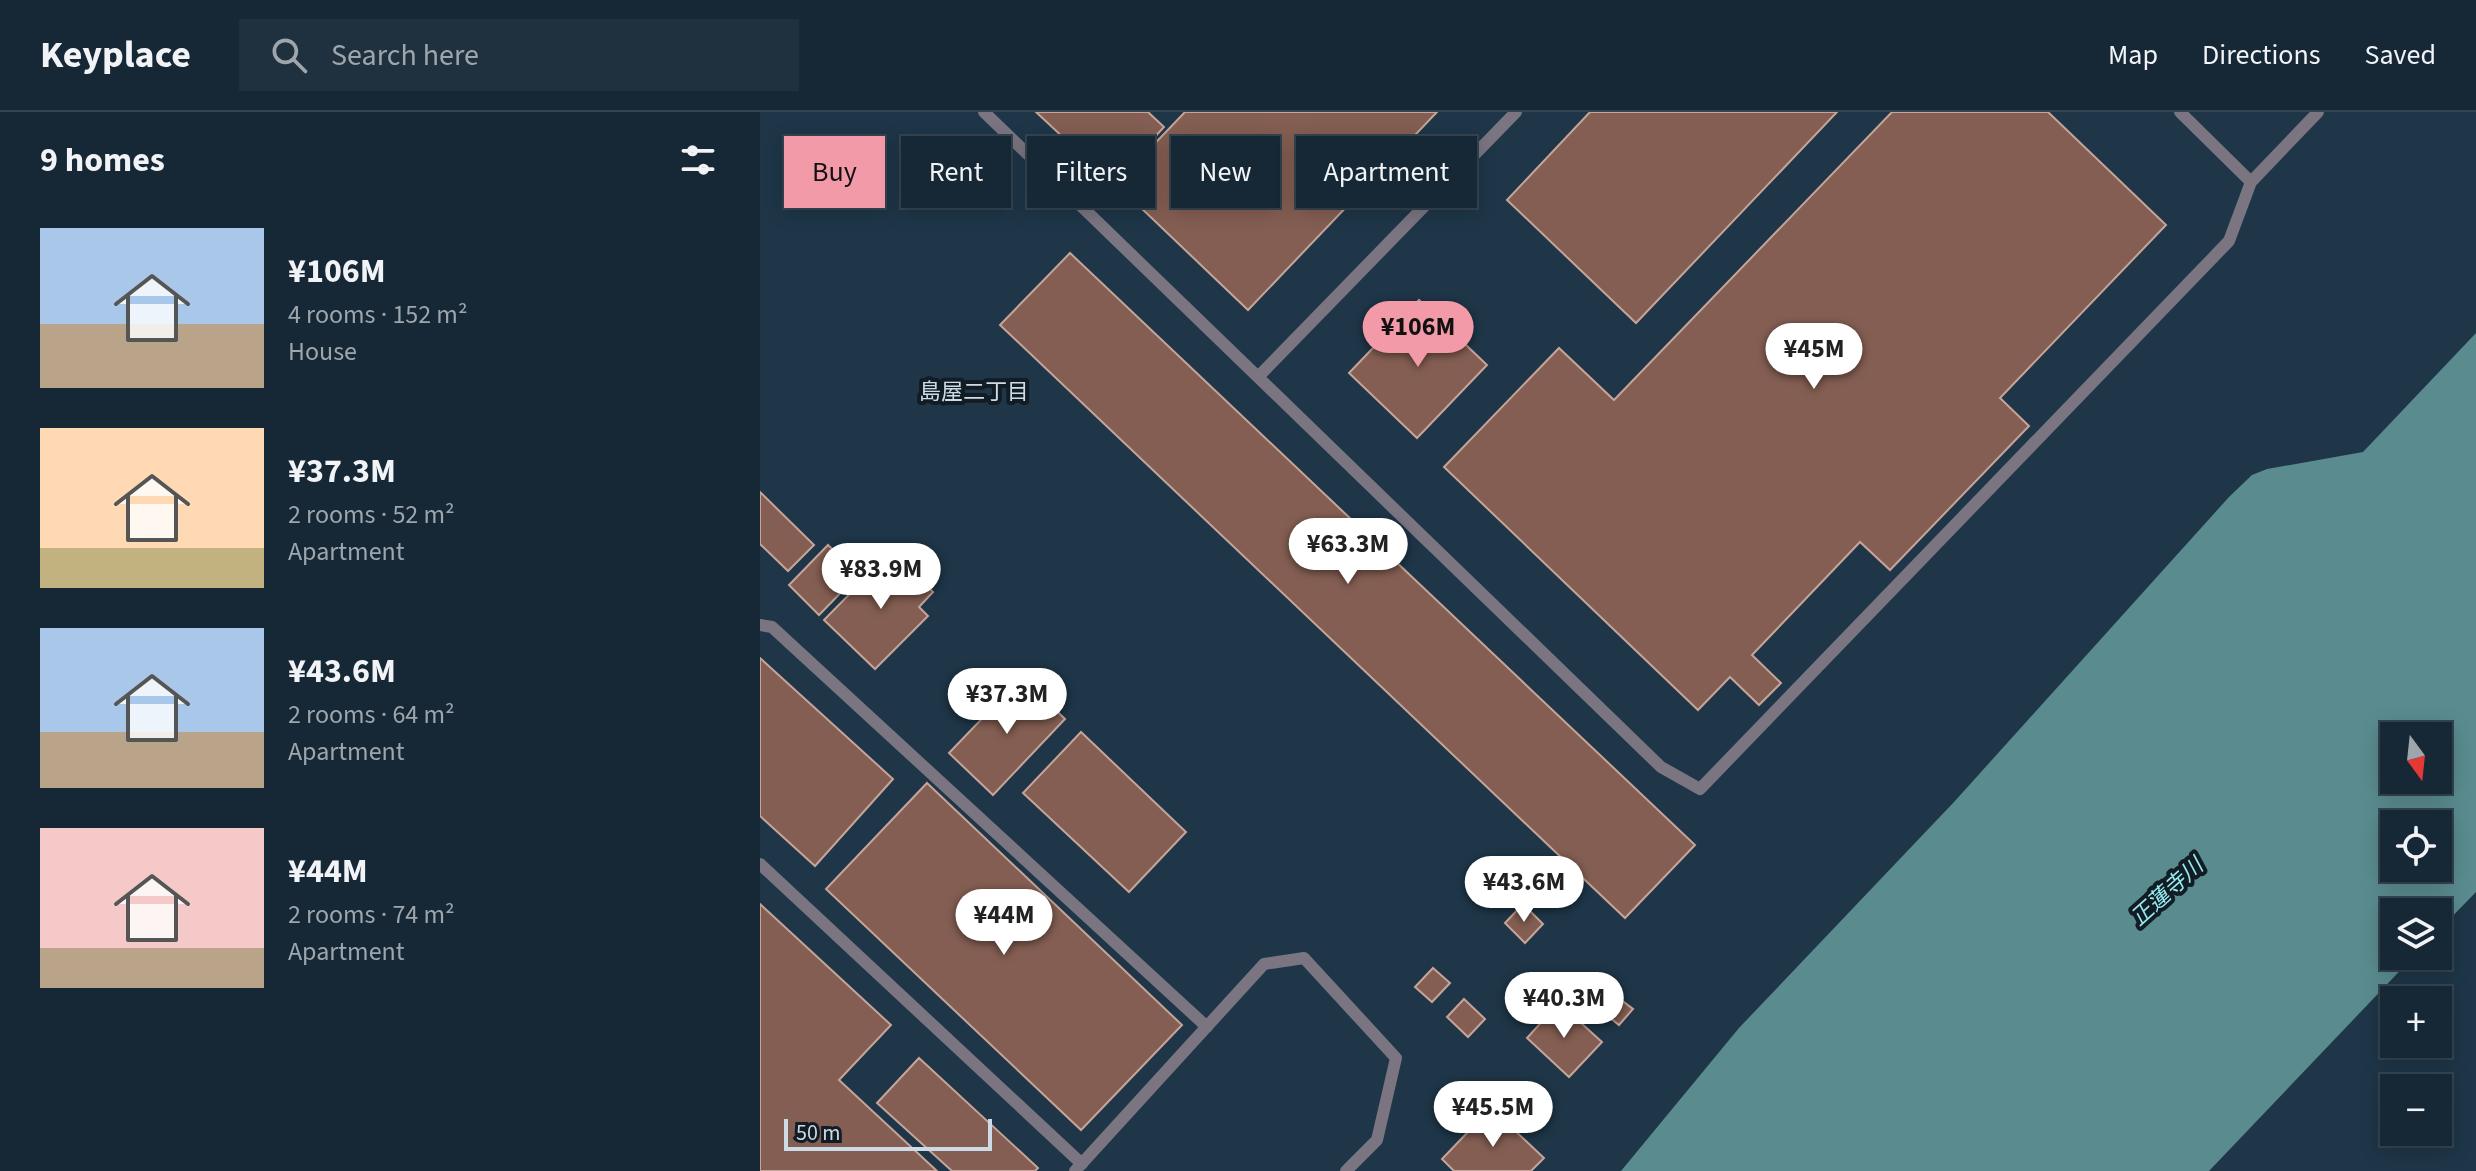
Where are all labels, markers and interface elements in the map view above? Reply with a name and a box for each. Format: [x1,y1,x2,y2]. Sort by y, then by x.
search box [239,19,799,91]
text: Keyplace [40,28,191,82]
icon: search [267,33,311,77]
text: Search here [331,34,479,77]
text: Map [2108,35,2158,75]
text: Directions [2202,35,2321,75]
text: Saved [2365,35,2436,75]
text: 9 homes [40,136,165,185]
chip: Buy [784,136,885,208]
chip: Rent [901,136,1011,208]
chip: Filters [1027,136,1155,208]
chip: New [1171,136,1280,208]
chip: Apartment [1296,136,1477,208]
icon: filters [676,138,720,182]
text: ¥106M [288,247,386,296]
icon: home [104,260,200,356]
text: 4 rooms · 152 m² [288,296,467,333]
pin: ¥106M [1362,301,1474,369]
text: ¥106M [1381,308,1455,345]
pin: ¥45M [1767,323,1861,391]
text: ¥45M [1784,330,1845,367]
text: House [288,333,357,370]
district label: 島屋二丁目 [919,376,1029,408]
text: ¥37.3M [288,447,396,496]
icon: home [104,460,200,556]
text: 2 rooms · 52 m² [288,496,455,533]
pin: ¥63.3M [1283,518,1413,586]
text: ¥63.3M [1307,525,1389,562]
text: Apartment [288,533,405,570]
pin: ¥83.9M [816,543,946,611]
text: ¥83.9M [840,550,922,587]
text: ¥43.6M [288,647,396,696]
icon: home [104,660,200,756]
pin: ¥37.3M [942,668,1072,736]
text: ¥37.3M [966,675,1048,712]
text: 2 rooms · 64 m² [288,696,455,733]
north arrow [2380,722,2452,794]
map controls [2380,722,2452,1146]
text: Apartment [288,733,405,770]
button: locate [2380,810,2452,882]
text: ¥44M [288,847,368,896]
water label: 正蓮寺川 [2124,849,2212,933]
pin: ¥43.6M [1459,856,1589,924]
icon: home [104,860,200,956]
text: ¥43.6M [1483,863,1565,900]
pin: ¥44M [957,889,1051,957]
text: 2 rooms · 74 m² [288,896,455,933]
text: ¥44M [974,896,1035,933]
button: layers [2380,898,2452,970]
text: Apartment [288,933,405,970]
pin: ¥40.3M [1499,972,1629,1040]
text: ¥40.3M [1523,979,1605,1016]
button: + [2380,986,2452,1058]
button: − [2380,1074,2452,1146]
pin: ¥45.5M [1428,1081,1558,1149]
text: ¥45.5M [1452,1088,1534,1125]
scale bar [784,1115,992,1151]
text: 50 m [796,1117,841,1149]

